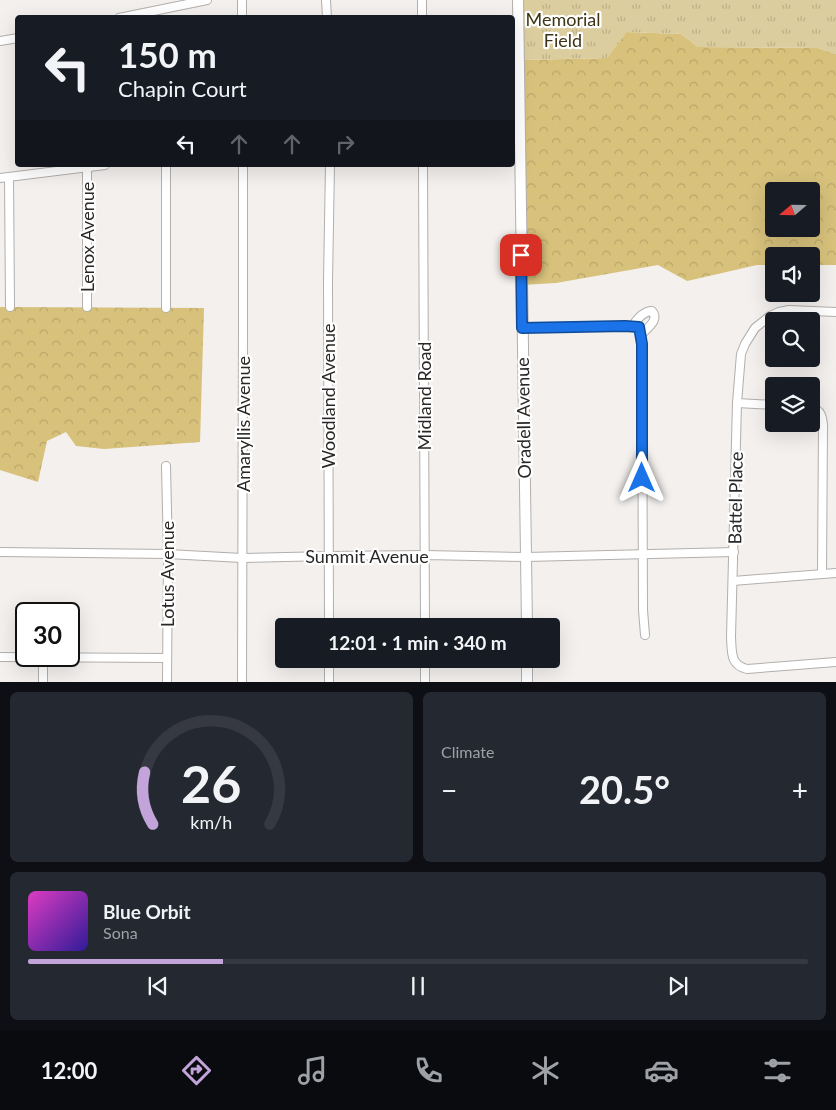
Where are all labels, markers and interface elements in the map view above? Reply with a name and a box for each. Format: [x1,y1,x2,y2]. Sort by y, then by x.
park label: Memorial Field [525,8,601,51]
text: 150 m [118,33,217,75]
icon: left [35,35,100,100]
text: Chapin Court [118,75,247,102]
icon: left [172,130,200,158]
icon: ahead [225,130,253,158]
icon: ahead [278,130,306,158]
icon: right [331,130,359,158]
street label: Lenox Avenue [76,182,98,292]
north arrow [765,182,820,238]
map controls [765,182,820,432]
pin [500,234,542,276]
icon: arrive [507,241,535,269]
button: sound [765,247,820,302]
button: search [765,312,820,367]
street label: Woodland Avenue [317,323,339,469]
street label: Midland Road [413,342,435,450]
street label: Amaryllis Avenue [232,356,254,492]
street label: Oradell Avenue [511,357,535,479]
button: layers [765,377,820,432]
position arrow [615,451,667,503]
street label: Battel Place [723,451,747,545]
street label: Lotus Avenue [156,521,178,627]
street label: Summit Avenue [305,545,429,567]
speed limit sign: 30 [15,602,80,667]
text: 12:01 · 1 min · 340 m [328,631,507,654]
text: Climate [441,742,494,761]
text: 26 [181,752,242,814]
text: 20.5° [579,766,670,812]
text: − [441,773,457,807]
text: + [792,773,808,807]
text: km/h [191,811,232,833]
text: Blue Orbit [103,900,191,923]
text: Sona [103,923,138,942]
icon: previous [144,972,172,1000]
icon: pause [404,972,432,1000]
icon: next [664,972,692,1000]
icon: directions [179,1053,214,1088]
icon: music [295,1053,330,1088]
icon: phone [411,1053,446,1088]
icon: climate [528,1053,563,1088]
icon: car [644,1053,679,1088]
icon: filters [760,1053,795,1088]
text: 12:00 [41,1057,97,1084]

